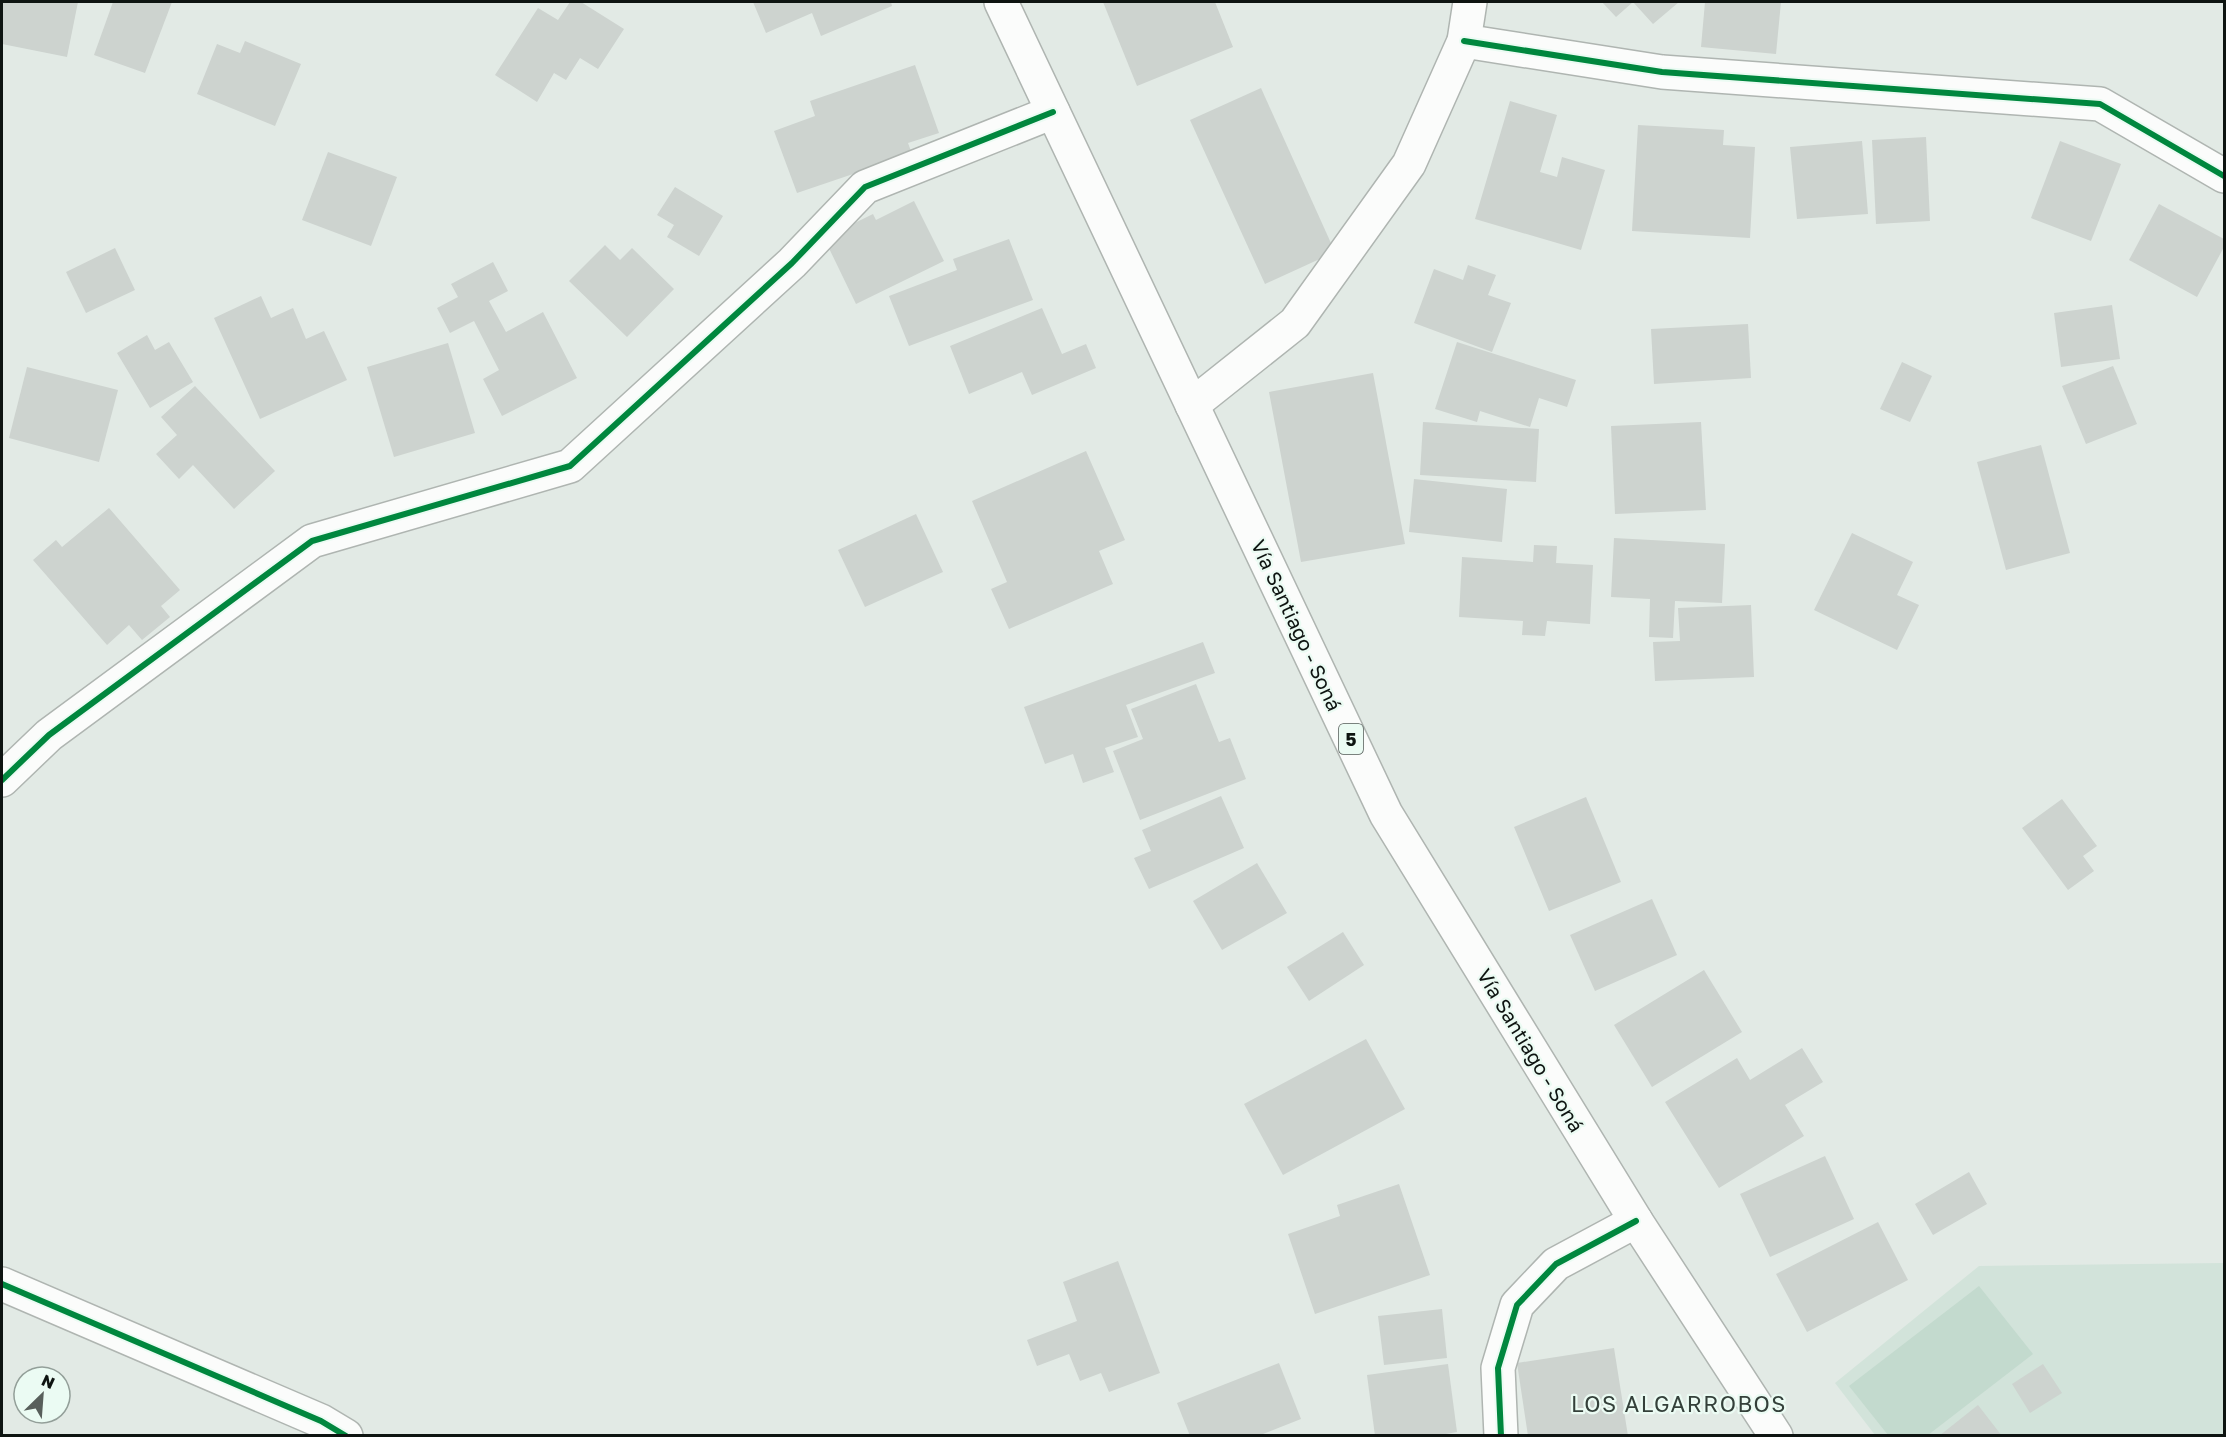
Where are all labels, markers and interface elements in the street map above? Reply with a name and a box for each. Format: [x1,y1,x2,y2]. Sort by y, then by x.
street label: Vía Santiago - Soná [1247,536,1347,714]
road number: 5 [1339,724,1363,754]
street label: Vía Santiago - Soná [1473,964,1589,1136]
north arrow [12,1365,72,1425]
text: N [39,1370,58,1393]
district label: LOS ALGARROBOS [1571,1390,1787,1417]

